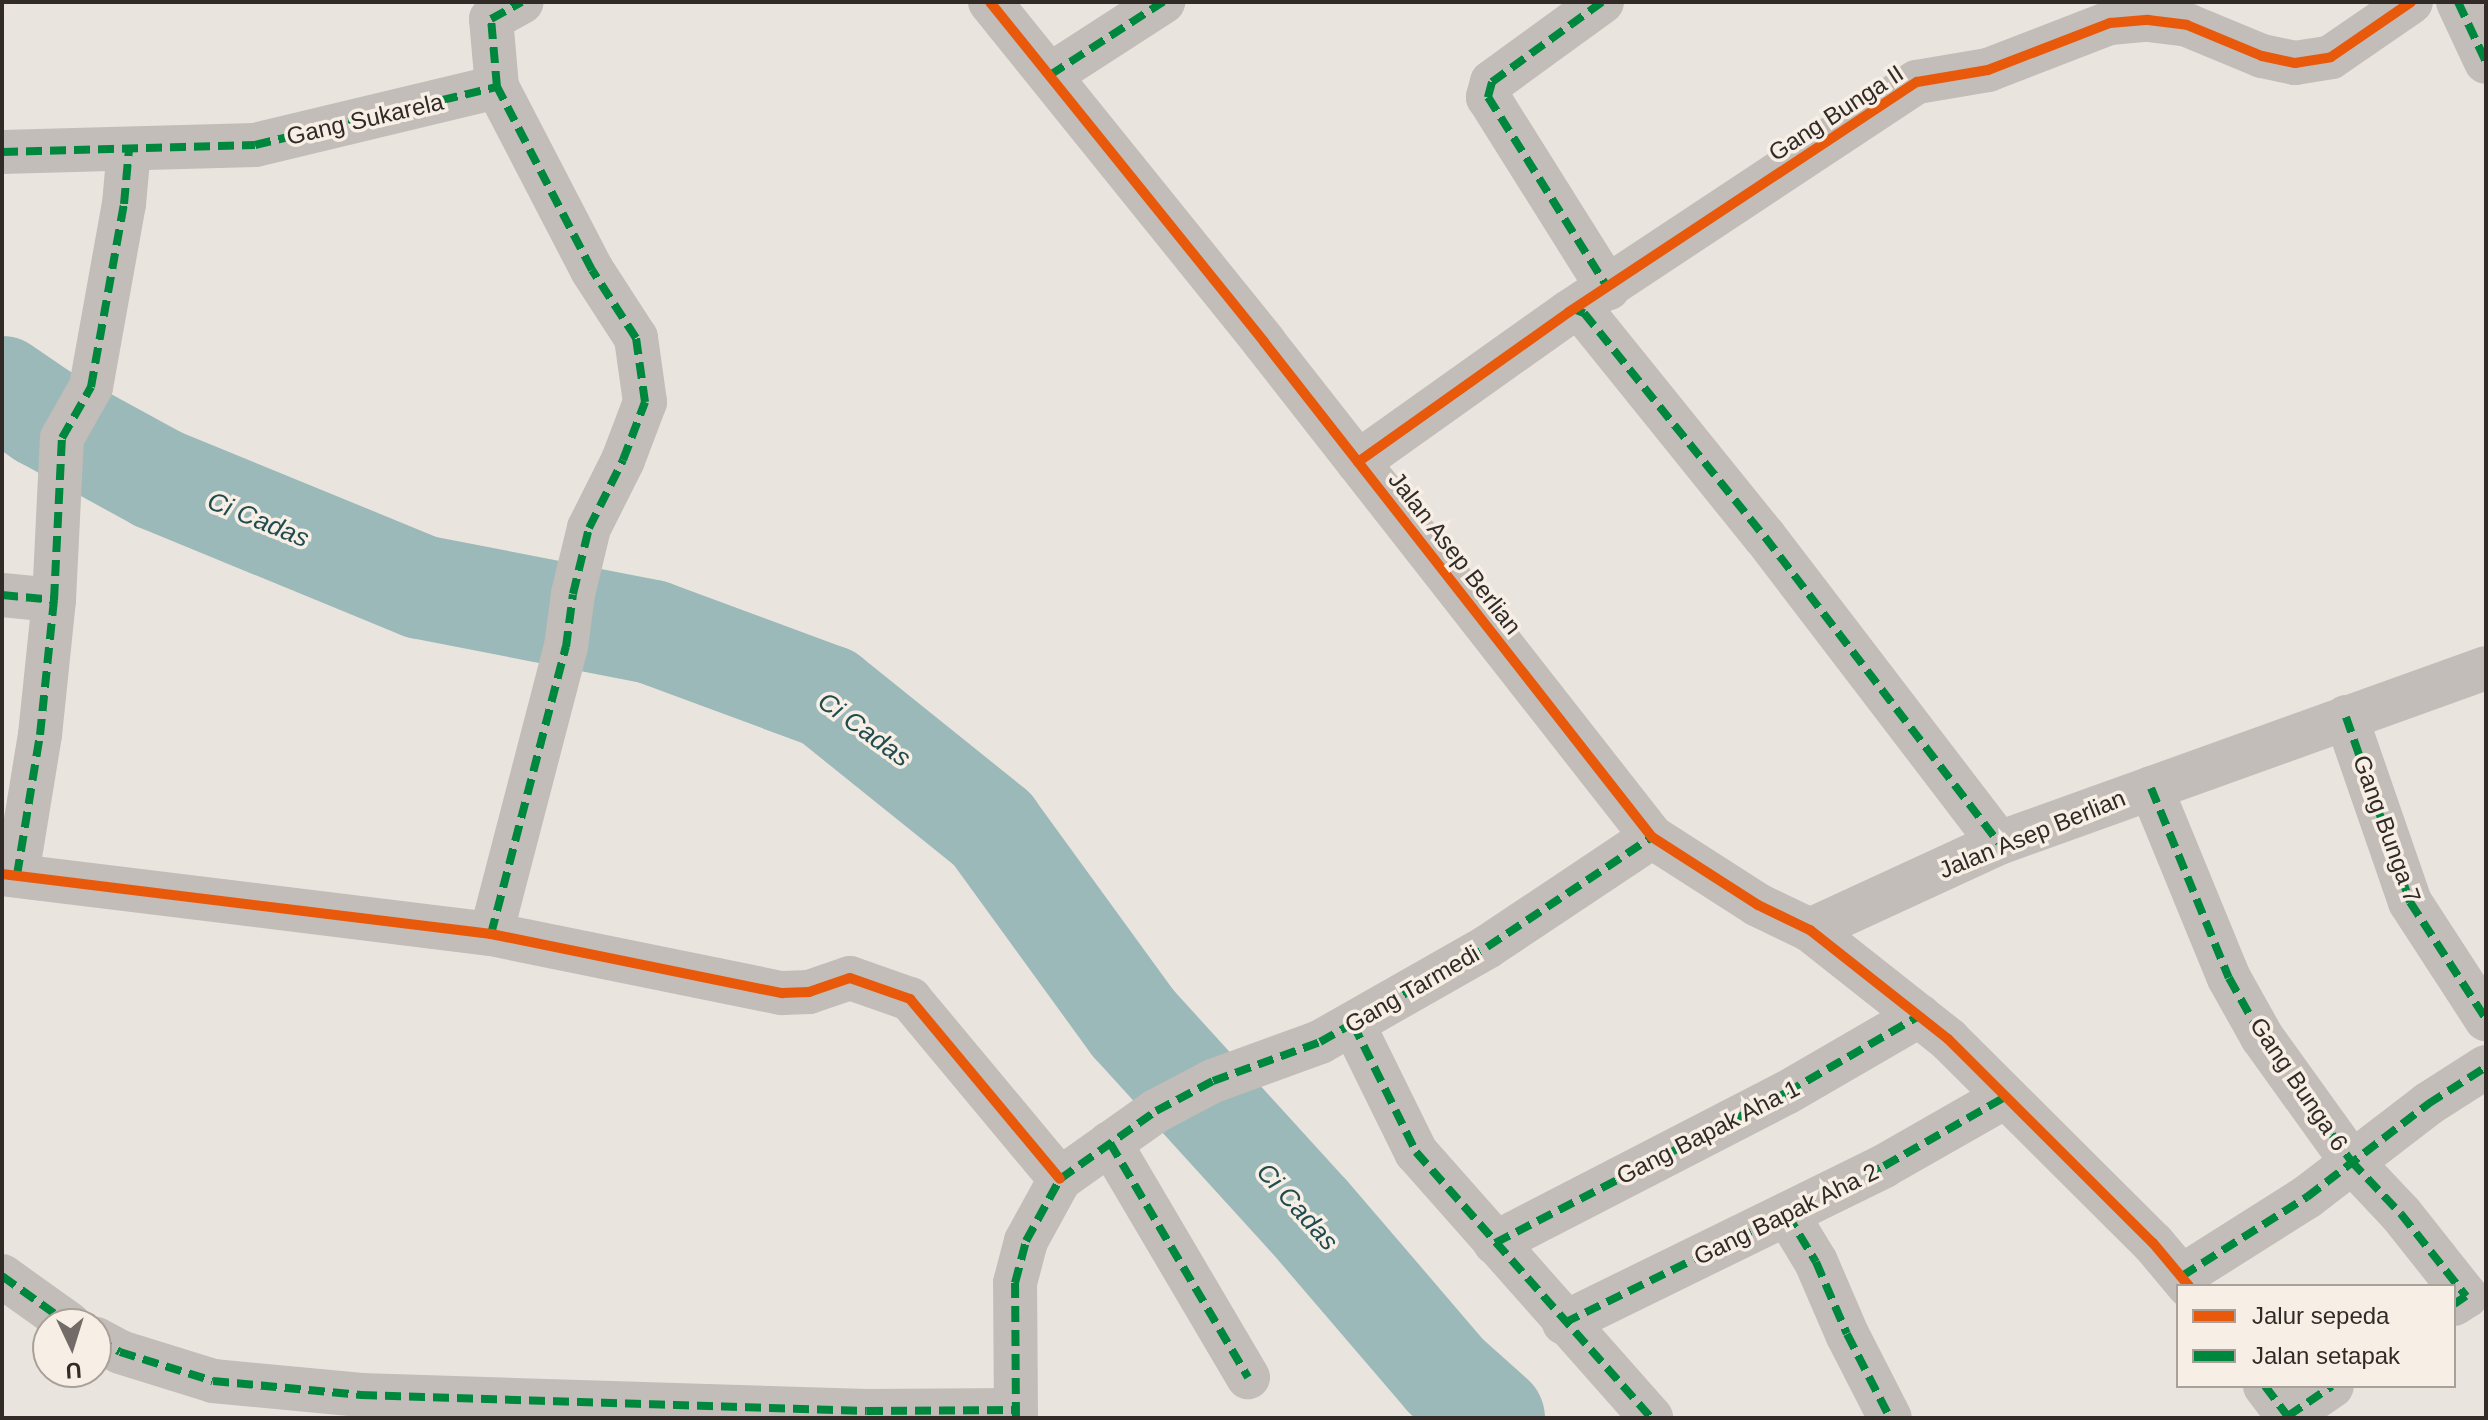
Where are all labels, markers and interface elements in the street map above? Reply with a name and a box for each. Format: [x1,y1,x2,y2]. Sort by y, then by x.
street label: Gang Bunga II [1763,59,1909,167]
street label: Gang Sukarela [284,87,446,151]
street label: Jalan Asep Berlian [1382,465,1528,641]
water label: Ci Cadas [203,486,313,554]
water label: Ci Cadas [812,686,916,774]
street label: Gang Bunga 7 [2347,751,2427,907]
street label: Jalan Asep Berlian [1934,783,2130,885]
street label: Gang Tarmedi [1340,939,1484,1039]
street label: Gang Bunga 6 [2244,1012,2354,1156]
street label: Gang Bapak Aha 1 [1611,1073,1805,1191]
water label: Ci Cadas [1250,1157,1344,1257]
street label: Gang Bapak Aha 2 [1689,1157,1883,1271]
legend [2176,1284,2456,1388]
text: Jalur sepeda [2252,1302,2389,1329]
north arrow [32,1308,112,1388]
text: Jalan setapak [2252,1342,2400,1369]
text: U [65,1357,82,1383]

